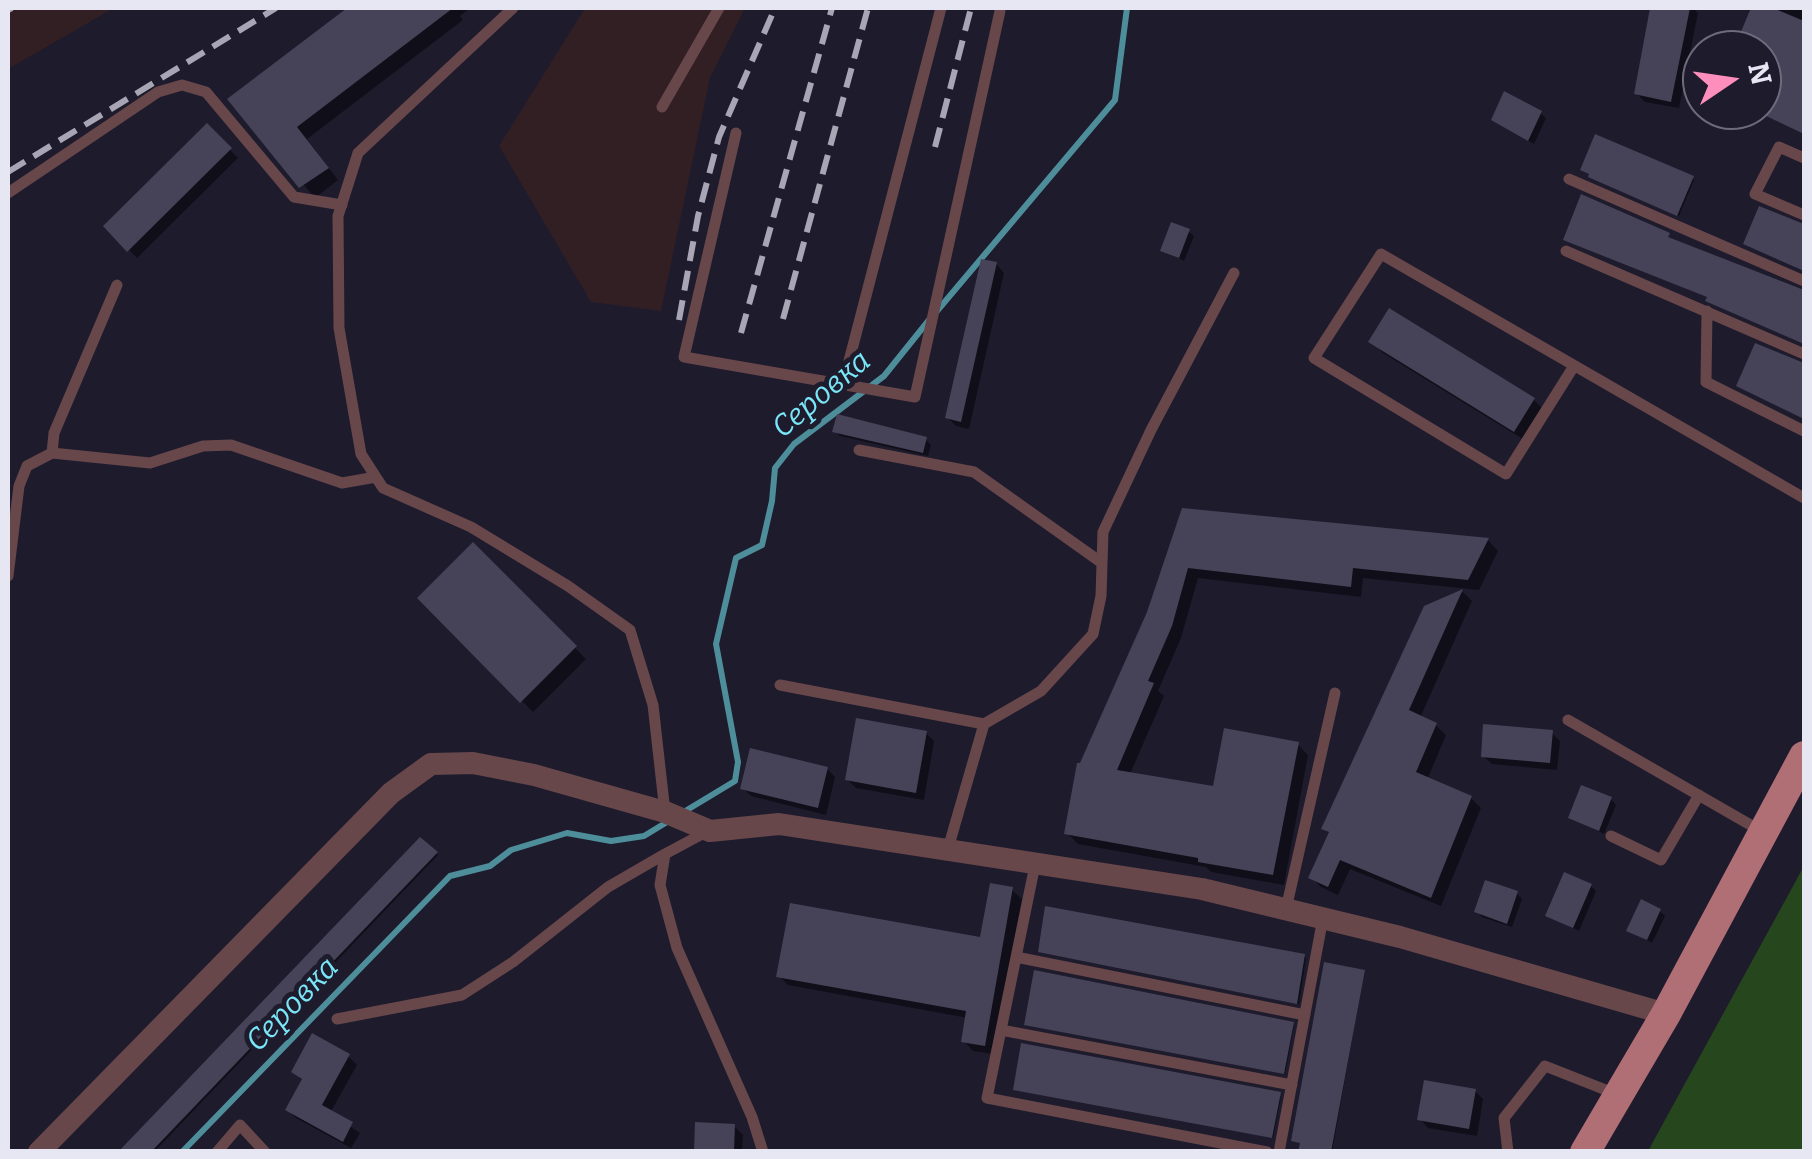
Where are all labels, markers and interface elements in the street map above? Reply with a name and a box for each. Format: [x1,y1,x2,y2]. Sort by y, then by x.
north arrow [1682,30,1782,130]
text: N [1741,59,1778,88]
water label: Серовка [766,344,878,446]
water label: Серовка [239,950,347,1060]

